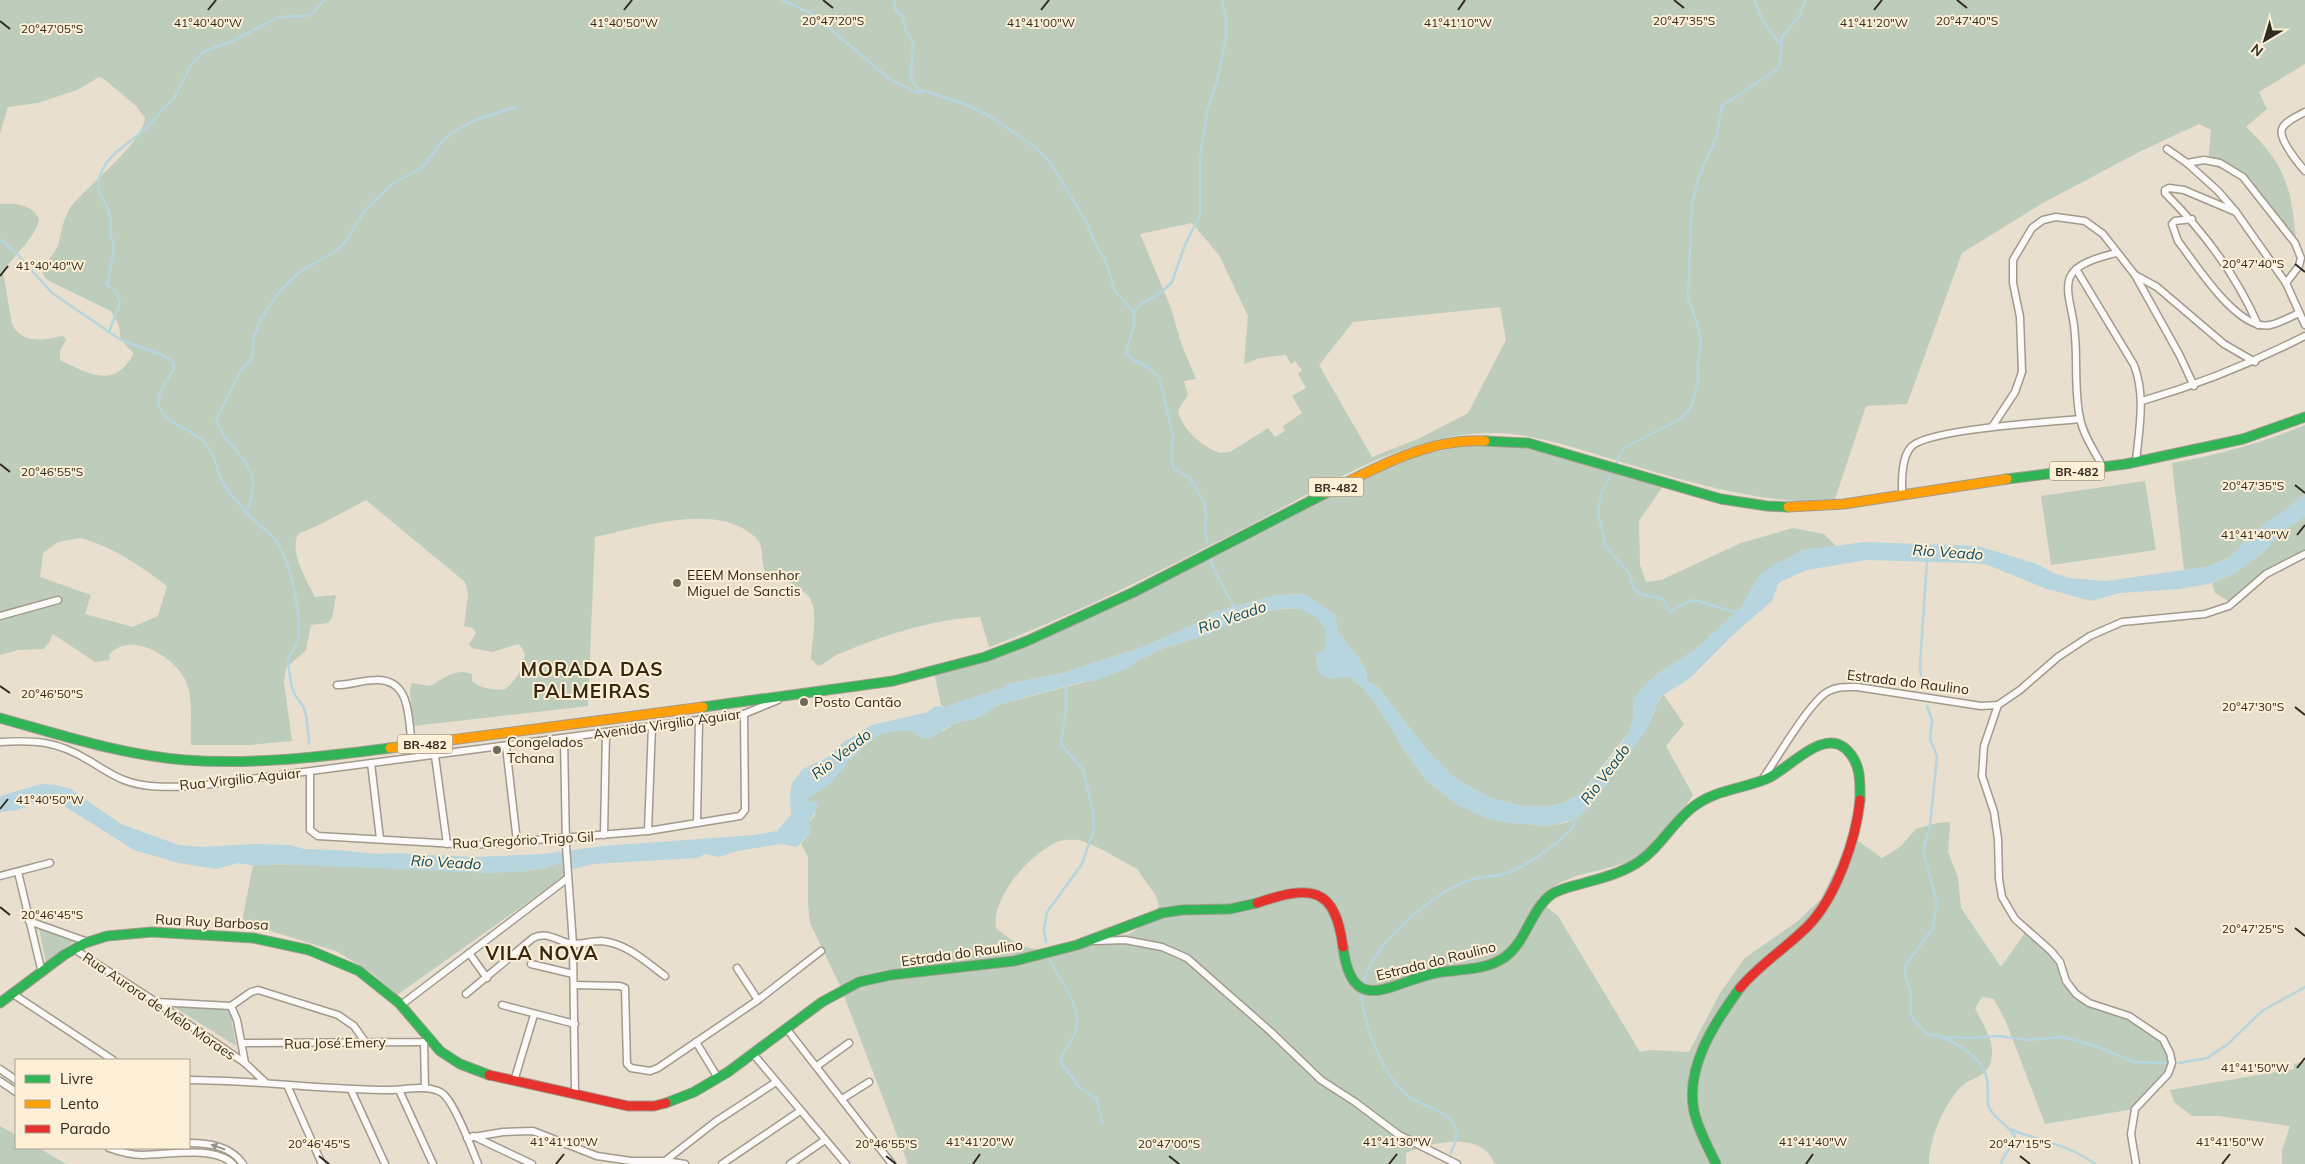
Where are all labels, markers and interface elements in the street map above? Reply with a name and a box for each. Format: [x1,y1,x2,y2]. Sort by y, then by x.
text: 20°47'20"S [802,13,864,28]
text: 20°47'35"S [1653,13,1715,28]
text: 20°47'40"S [1936,13,1998,28]
text: 41°40'40"W [174,15,242,30]
text: 41°40'50"W [590,15,658,30]
text: 41°41'00"W [1007,15,1075,30]
text: 41°41'10"W [1424,15,1492,30]
text: 41°41'20"W [1840,15,1908,30]
north arrow [2240,15,2290,65]
text: 20°47'05"S [21,21,83,36]
text: N [2247,40,2267,61]
text: 20°47'40"S [2222,256,2284,271]
text: 41°40'40"W [16,258,84,273]
road number: BR-482 [2050,462,2104,481]
text: 20°46'55"S [21,464,83,479]
road number: BR-482 [1308,478,1364,497]
text: 20°47'35"S [2222,478,2284,493]
text: 41°41'40"W [2221,527,2289,542]
water label: Rio Veado [1912,540,1984,564]
place label: EEEM Monsenhor Miguel de Sanctis [687,566,801,600]
marker: EEEM Monsenhor Miguel de Sanctis [671,577,683,589]
water label: Rio Veado [1195,596,1269,637]
district label: MORADA DAS PALMEIRAS [520,657,664,703]
street label: Estrada do Raulino [1846,666,1970,698]
text: 20°46'50"S [21,686,83,701]
place label: Posto Cantão [814,693,901,711]
marker: Posto Cantão [798,696,810,708]
text: 20°47'30"S [2222,699,2284,714]
street label: Avenida Virgilio Aguiar [592,705,743,743]
water label: Rio Veado [807,724,875,783]
place label: Congelados Tchana [507,733,583,767]
road number: BR-482 [398,734,452,754]
water label: Rio Veado [1576,740,1634,808]
marker: Congelados Tchana [491,744,503,756]
street label: Rua Virgilio Aguiar [179,764,302,794]
text: 41°40'50"W [16,792,84,807]
street label: Rua Gregório Trigo Gil [452,827,594,853]
water label: Rio Veado [410,851,482,873]
text: 20°46'45"S [21,907,83,922]
street label: Rua Ruy Barbosa [155,910,269,934]
text: 20°47'25"S [2222,921,2284,936]
street label: Estrada do Raulino [900,936,1024,970]
street label: Estrada do Raulino [1374,937,1498,985]
district label: VILA NOVA [484,941,599,965]
street label: Rua Aurora de Melo Moraes [79,948,239,1064]
street label: Rua José Emery [284,1033,387,1053]
legend [15,1059,190,1149]
text: 41°41'50"W [2221,1060,2289,1075]
text: Livre [60,1069,93,1088]
text: Lento [60,1094,99,1113]
text: Parado [60,1119,110,1138]
text: 41°41'10"W [530,1134,598,1149]
text: 41°41'20"W [946,1134,1014,1149]
text: 41°41'30"W [1363,1134,1431,1149]
text: 41°41'40"W [1779,1134,1847,1149]
text: 41°41'50"W [2196,1134,2264,1149]
text: 20°46'45"S [288,1136,350,1151]
text: 20°46'55"S [855,1136,917,1151]
text: 20°47'00"S [1138,1136,1200,1151]
text: 20°47'15"S [1989,1136,2051,1151]
one-way arrow [211,1143,226,1150]

